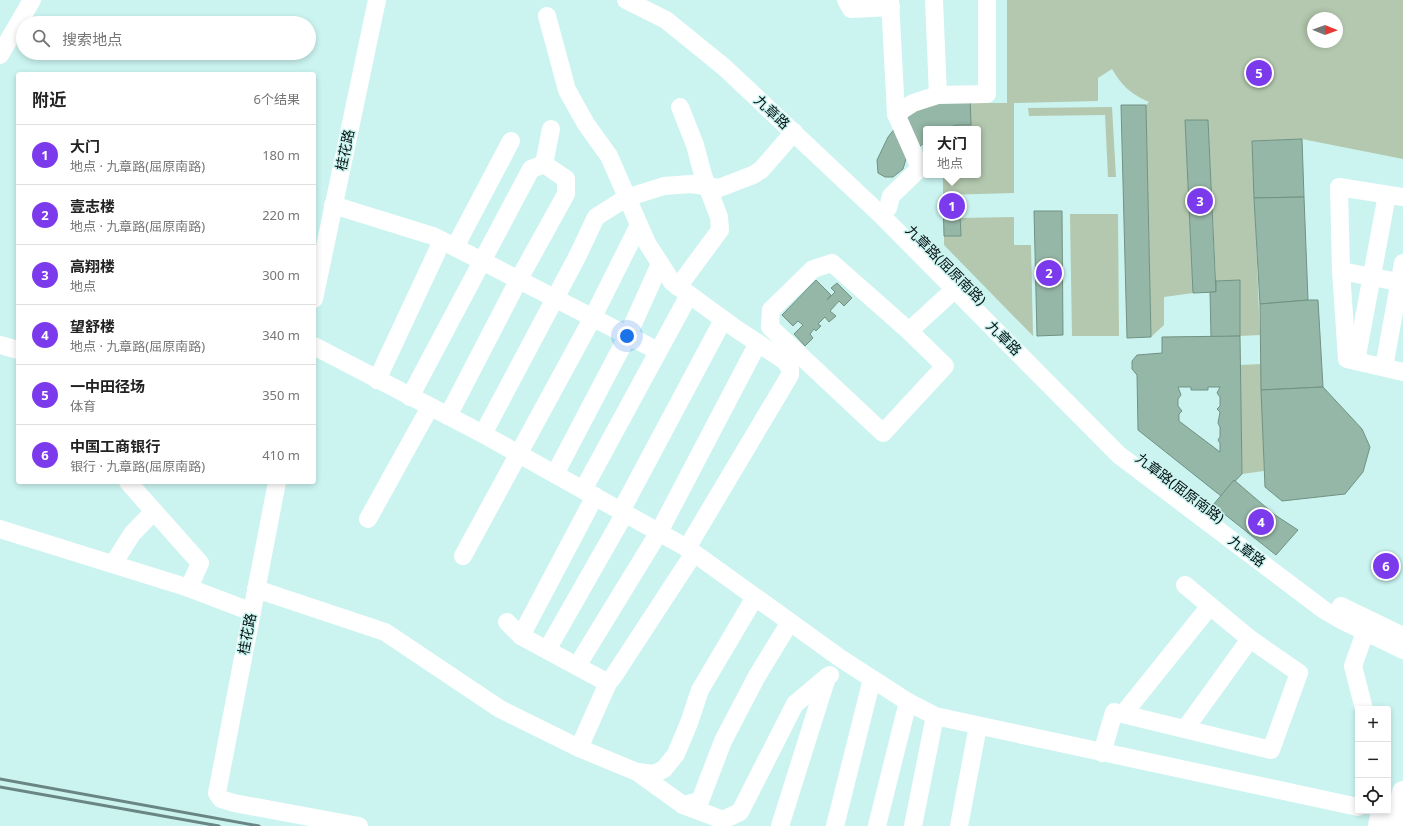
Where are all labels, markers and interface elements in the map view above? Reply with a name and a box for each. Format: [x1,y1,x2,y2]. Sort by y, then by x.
north arrow [1307,12,1343,48]
search box [16,16,316,60]
icon: search [30,27,52,49]
text: 搜索地点 [62,29,122,49]
pin: 5 [1246,58,1272,88]
text: 附近 [32,88,66,111]
text: 6个结果 [254,90,300,108]
street label: 九章路 [751,90,794,133]
popup [923,126,981,178]
street label: 桂花路 [331,127,358,172]
text: 大门 [937,133,967,153]
text: 大门 [70,136,100,156]
text: 1 [41,146,49,164]
text: 180 m [262,146,300,164]
text: 地点 [937,154,963,172]
text: 地点 · 九章路(屈原南路) [70,157,205,175]
pin: 3 [1187,186,1213,216]
pin: 1 [939,191,965,221]
text: 壹志楼 [70,196,115,216]
text: 2 [41,206,49,224]
text: 220 m [262,206,300,224]
text: 地点 · 九章路(屈原南路) [70,217,205,235]
street label: 九章路(屈原南路) [902,220,991,309]
text: 高翔楼 [70,256,115,276]
pin: 2 [1036,258,1062,288]
text: 3 [41,266,49,284]
text: 300 m [262,266,300,284]
text: 地点 [70,277,96,295]
text: 望舒楼 [70,316,115,336]
street label: 九章路 [983,316,1026,359]
text: 4 [41,326,49,344]
text: 340 m [262,326,300,344]
your location [617,326,637,346]
text: 地点 · 九章路(屈原南路) [70,337,205,355]
text: 一中田径场 [70,376,145,396]
text: 5 [41,386,49,404]
text: 350 m [262,386,300,404]
text: 体育 [70,397,96,415]
text: 中国工商银行 [70,436,160,456]
text: 6 [41,446,49,464]
text: 410 m [262,446,300,464]
street label: 九章路(屈原南路) [1132,448,1229,527]
text: 银行 · 九章路(屈原南路) [70,457,205,475]
pin: 4 [1248,507,1274,537]
street label: 九章路 [1225,530,1270,571]
pin: 6 [1373,551,1399,581]
street label: 桂花路 [233,611,260,656]
map controls [1355,706,1391,814]
button: + [1355,706,1391,742]
button: − [1355,742,1391,778]
button: locate [1355,778,1391,814]

